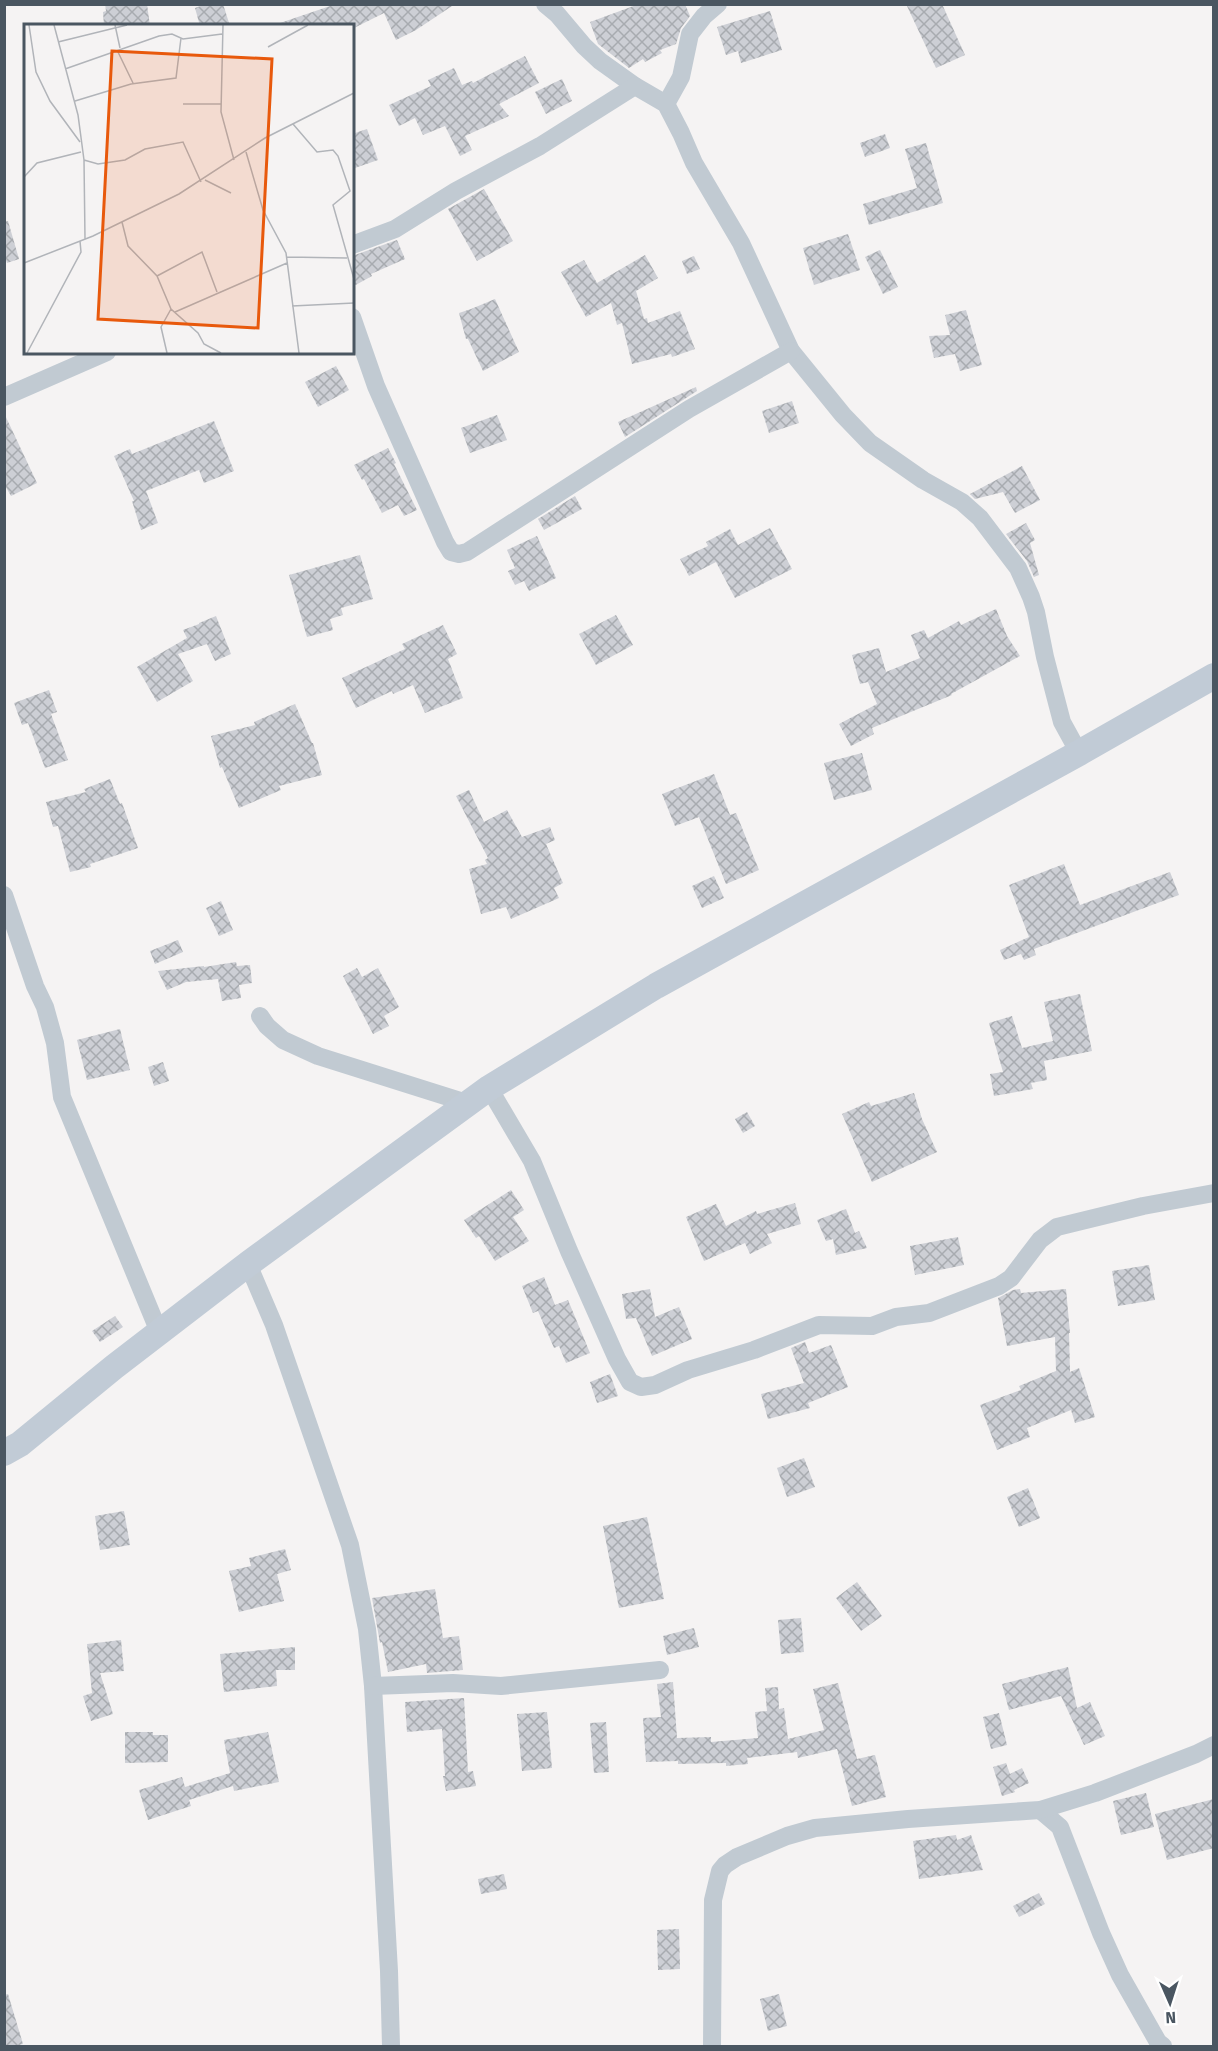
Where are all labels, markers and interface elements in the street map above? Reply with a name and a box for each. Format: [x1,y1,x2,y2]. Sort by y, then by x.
inset map [24,24,354,354]
north arrow [1140,1973,1200,2033]
text: N [1165,2008,1177,2027]

